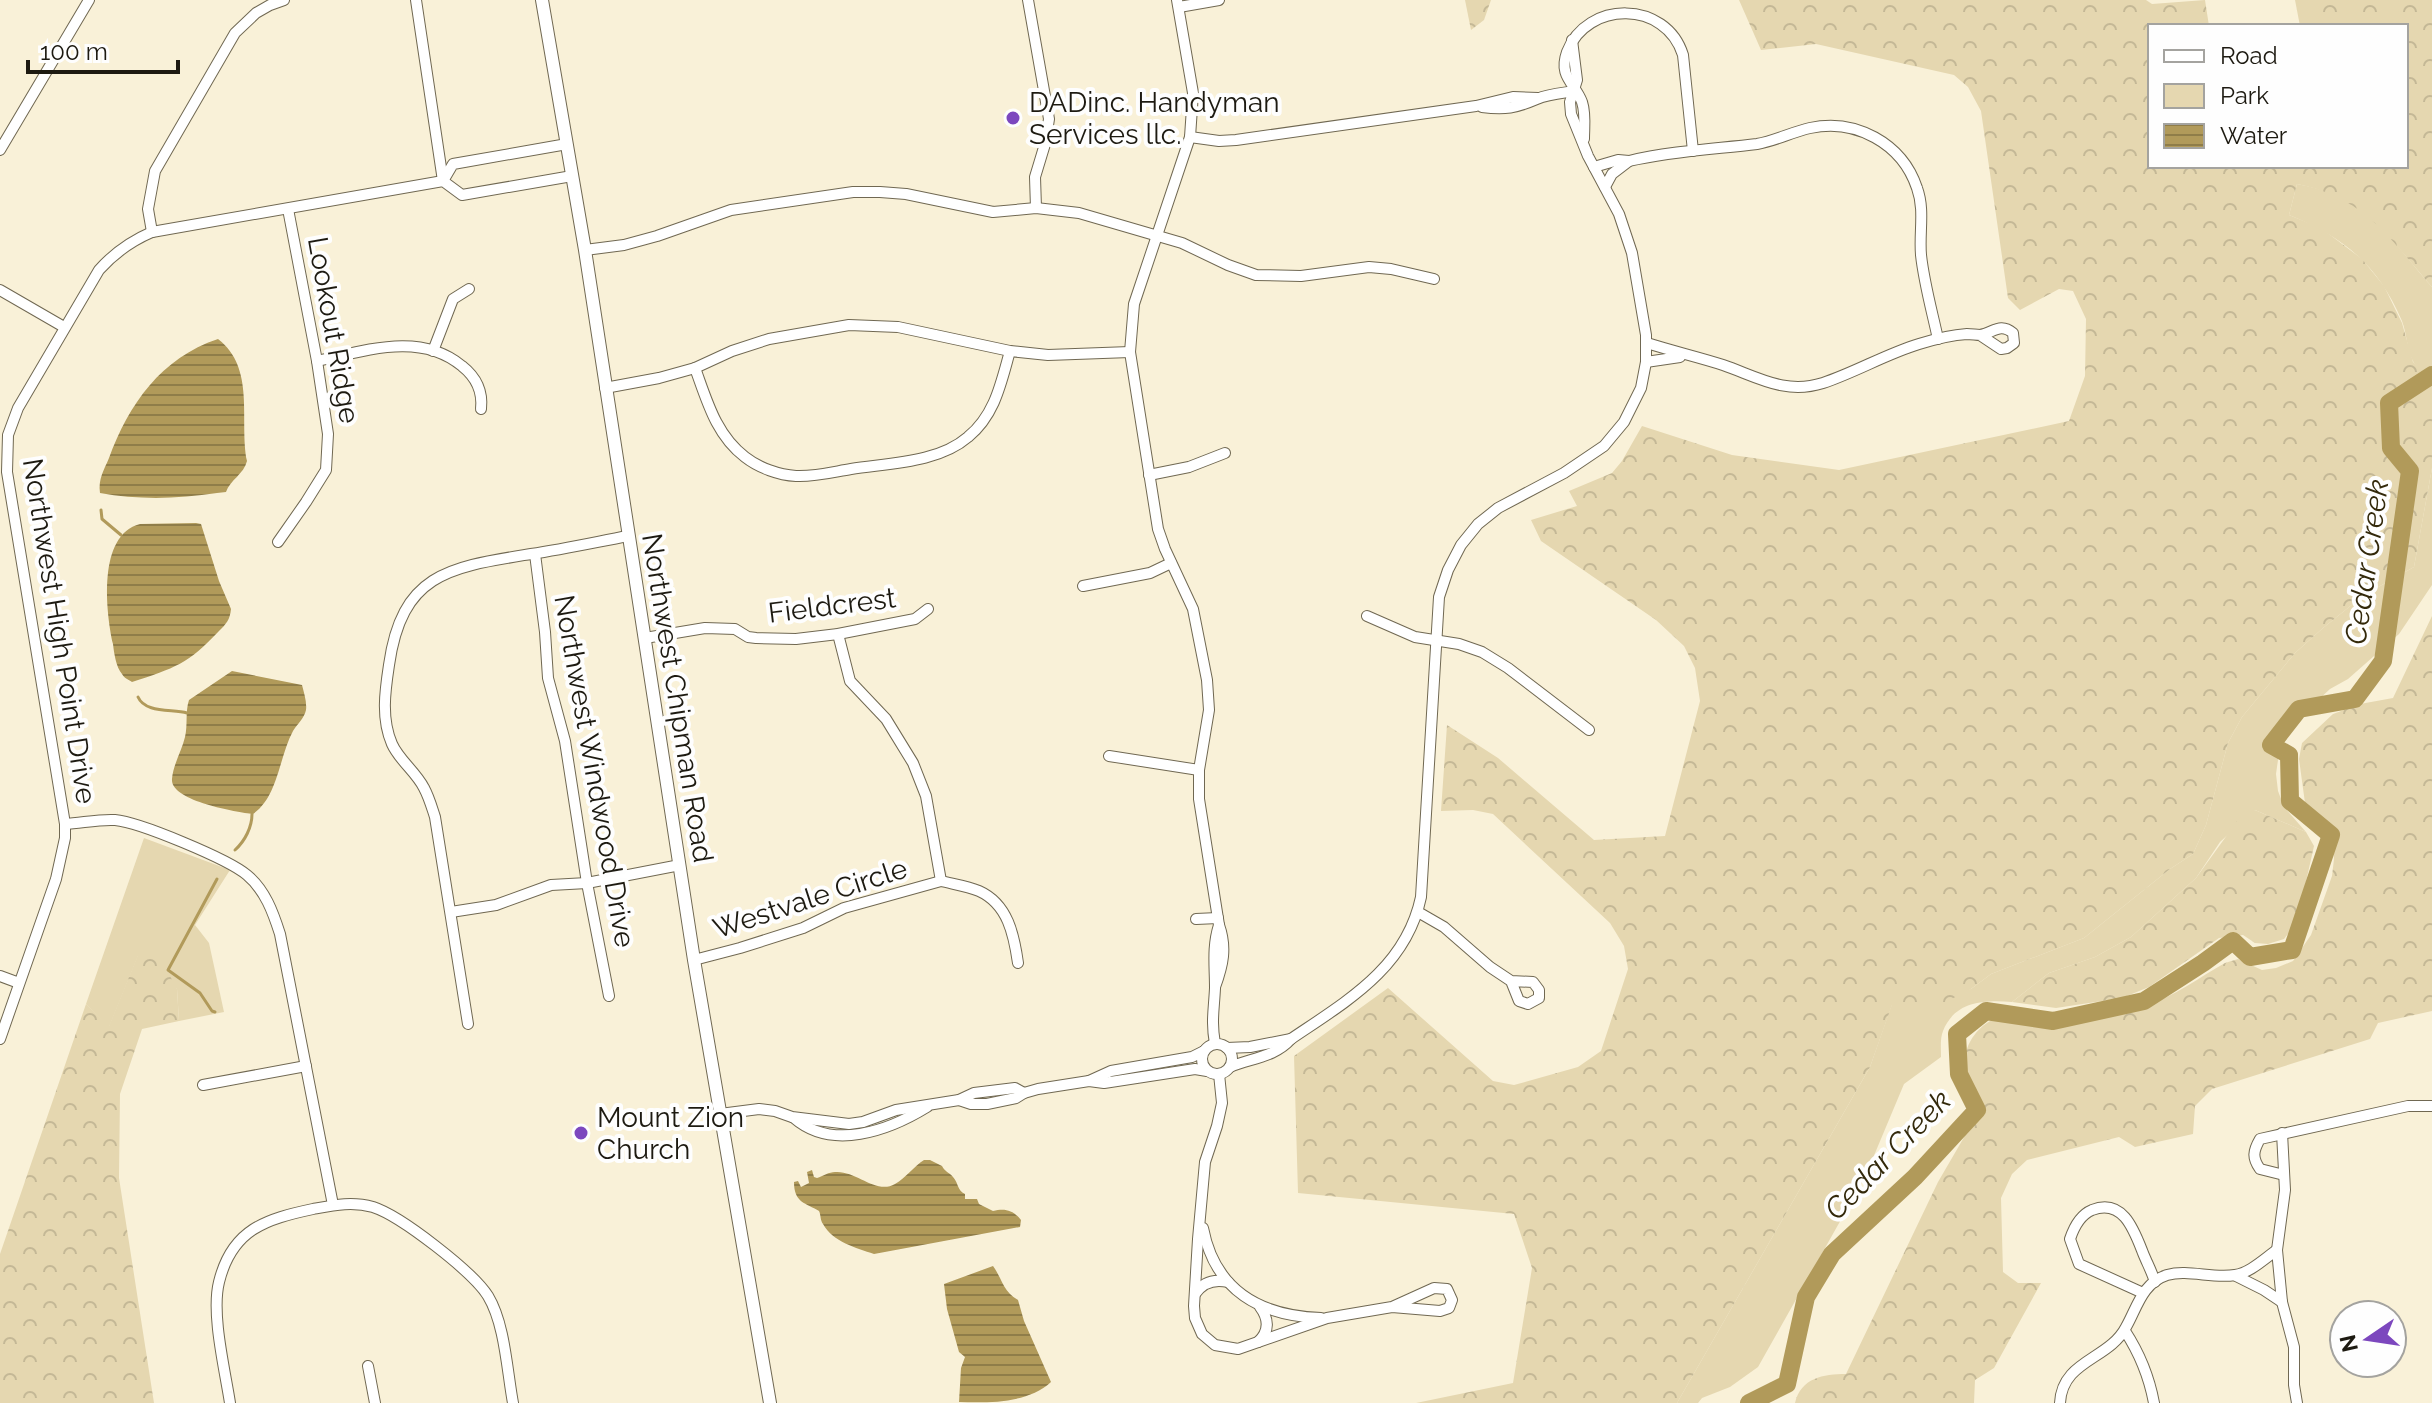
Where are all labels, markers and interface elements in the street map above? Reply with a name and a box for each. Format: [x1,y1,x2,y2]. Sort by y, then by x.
scale bar [28,24,178,74]
legend [2148,24,2408,168]
text: 100 m [40,37,108,66]
text: Road [2220,41,2278,70]
text: Park [2220,81,2269,110]
place label: DADinc. Handyman Services llc. [1029,86,1280,151]
marker: DADinc. Handyman Services llc. [1004,109,1022,127]
text: Water [2220,121,2288,150]
street label: Lookout Ridge [301,234,366,426]
street label: Northwest High Point Drive [16,456,103,806]
water label: Cedar Creek [2338,477,2395,647]
street label: Northwest Chipman Road [635,531,720,865]
street label: Fieldcrest [766,581,898,630]
street label: Northwest Windwood Drive [547,592,642,950]
street label: Westvale Circle [709,852,911,945]
water label: Cedar Creek [1817,1083,1958,1227]
place label: Mount Zion Church [597,1101,744,1166]
marker: Mount Zion Church [572,1124,590,1142]
north arrow [2328,1299,2408,1379]
text: N [2334,1332,2363,1355]

